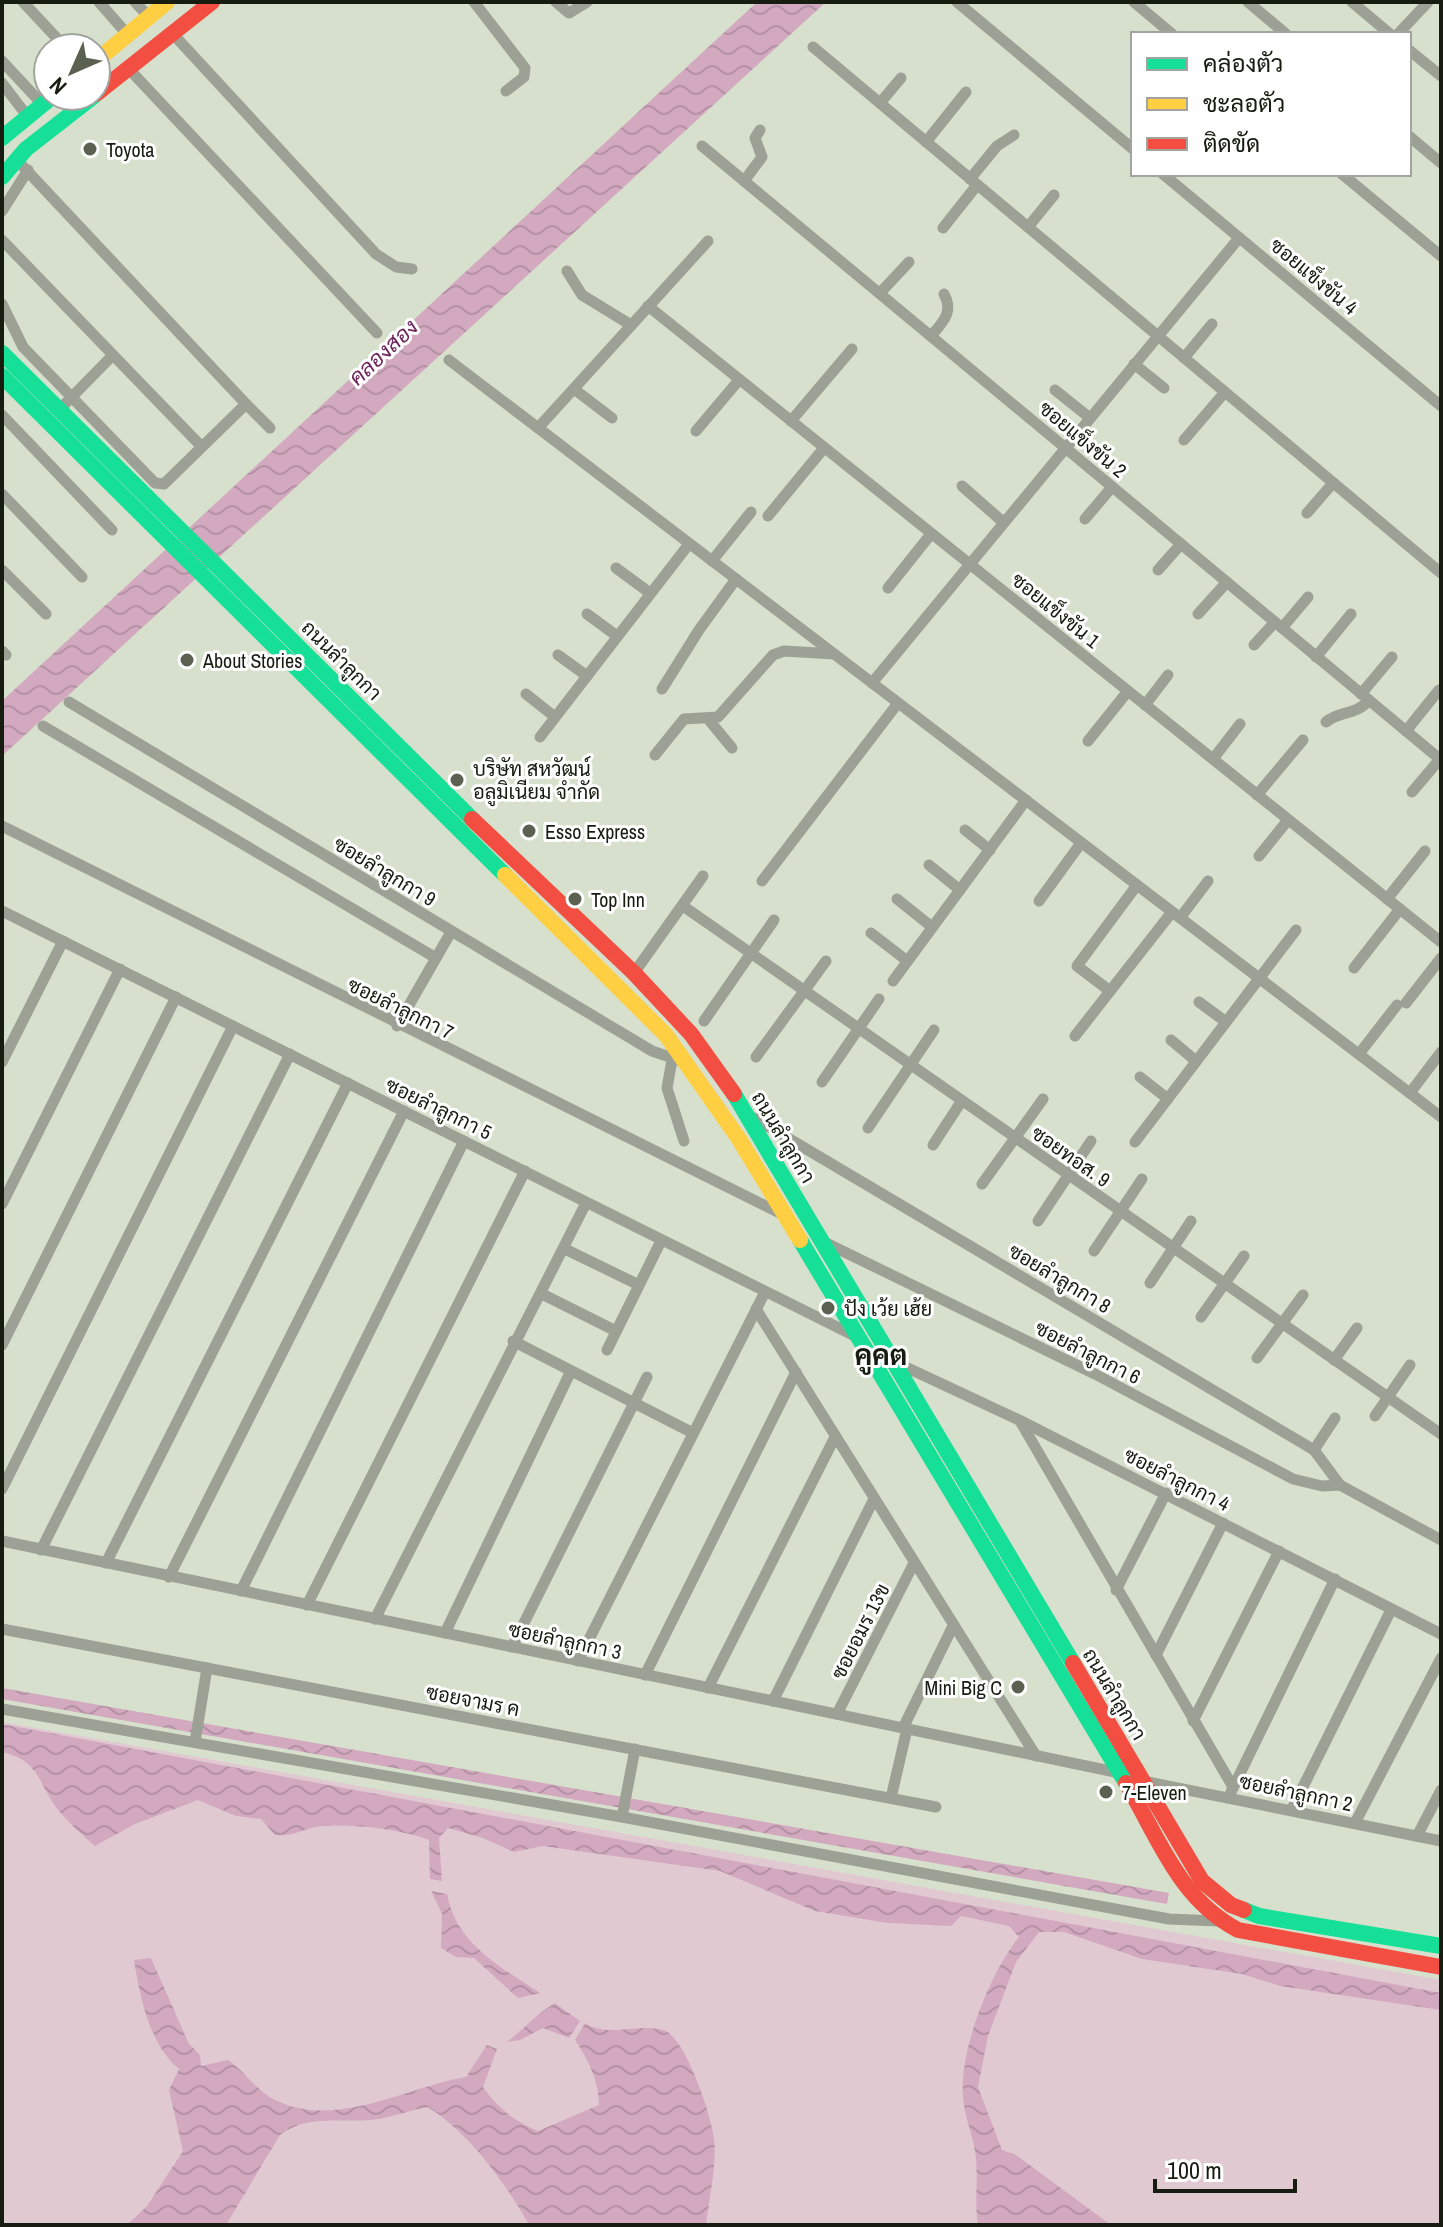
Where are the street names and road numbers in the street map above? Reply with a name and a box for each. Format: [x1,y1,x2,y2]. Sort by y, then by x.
street label: ซอยแข็งขัน 4 [1265,231,1364,321]
street label: ซอยแข็งขัน 2 [1034,394,1133,484]
street label: ซอยแข็งขัน 1 [1006,565,1106,654]
street label: ถนนลำลูกกา [295,614,388,707]
street label: ซอยลำลูกกา 9 [328,830,441,914]
street label: ซอยลำลูกกา 7 [343,971,459,1047]
street label: ซอยลำลูกกา 5 [381,1071,497,1147]
street label: ถนนลำลูกกา [744,1086,822,1189]
street label: ซอยทอส. 9 [1026,1119,1116,1193]
street label: ซอยลำลูกกา 8 [1003,1237,1116,1321]
street label: ซอยลำลูกกา 6 [1030,1314,1145,1392]
street label: ซอยลำลูกกา 4 [1119,1441,1234,1519]
street label: ซอยอมร 13ข [824,1579,896,1683]
street label: ซอยลำลูกกา 3 [506,1615,624,1667]
street label: ถนนลำลูกกา [1075,1643,1153,1746]
street label: ซอยจามร ค [424,1678,522,1722]
street label: ซอยลำลูกกา 2 [1237,1767,1355,1819]

